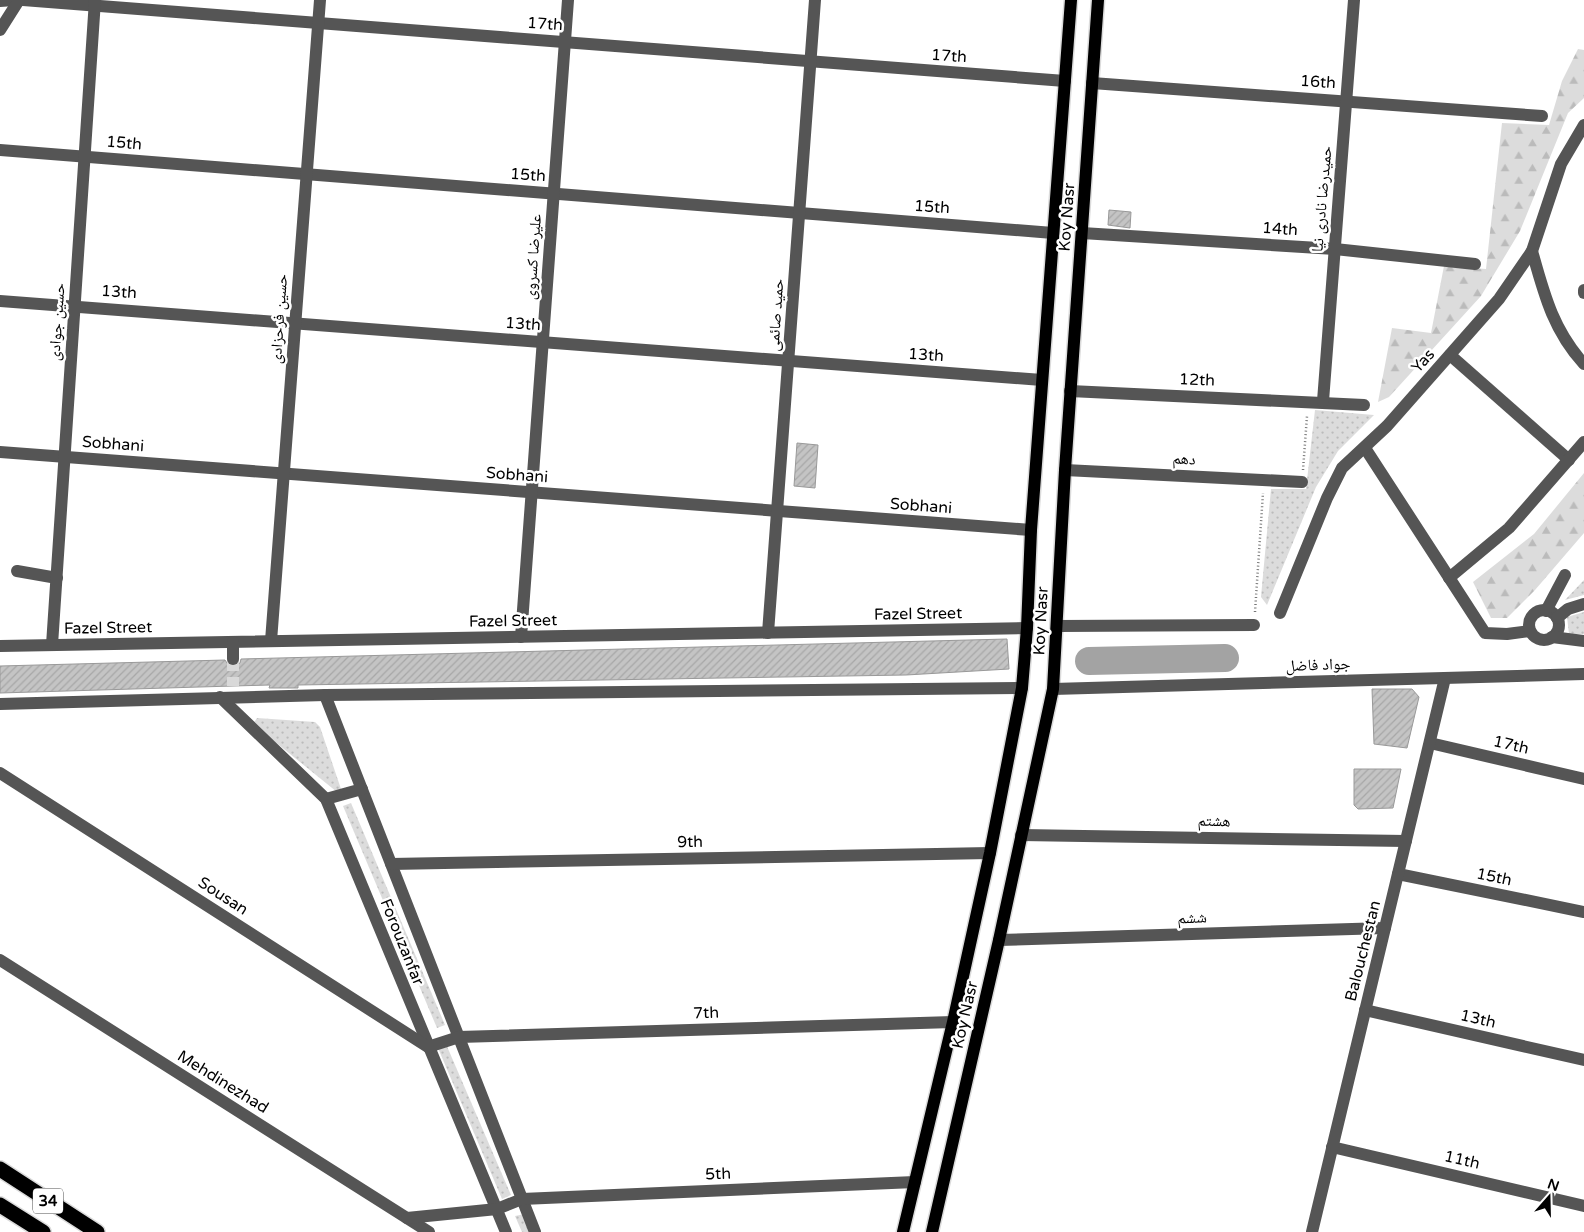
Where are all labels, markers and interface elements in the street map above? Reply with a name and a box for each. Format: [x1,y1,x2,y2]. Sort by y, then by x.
street label: 17th [526,13,564,35]
street label: 17th [930,45,968,67]
street label: 16th [1299,71,1337,93]
street label: 15th [105,131,143,155]
street label: حمیدرضا نادری نیا [1307,145,1337,253]
street label: 15th [509,164,547,186]
street label: Koy Nasr [1055,181,1079,252]
street label: 15th [913,196,951,218]
street label: علیرضا کسروی [520,213,546,301]
street label: 14th [1261,218,1299,240]
street label: حسین فرحزادی [266,273,292,365]
street label: حمید صائمی [763,278,789,352]
street label: 13th [100,281,138,303]
street label: حسین جوادی [44,282,70,362]
street label: 13th [504,313,542,335]
street label: 13th [907,344,945,366]
street label: Yas [1407,345,1439,377]
street label: 12th [1179,369,1215,391]
street label: Sobhani [81,432,145,456]
street label: دهم [1172,448,1196,470]
street label: Sobhani [485,463,549,487]
street label: Sobhani [889,494,953,518]
street label: Koy Nasr [1029,585,1053,656]
street label: Fazel Street [874,603,962,625]
street label: Fazel Street [469,610,557,632]
street label: Fazel Street [64,617,152,639]
street label: جواد فاضل [1285,654,1351,676]
street label: 17th [1491,731,1531,759]
street label: هشتم [1197,811,1231,831]
street label: 9th [677,832,703,852]
street label: 15th [1474,863,1514,891]
street label: Sousan [194,872,252,920]
street label: Forouzanfar [376,896,429,989]
street label: Balouchestan [1341,898,1385,1004]
street label: ششم [1177,907,1207,929]
street label: Koy Nasr [948,978,983,1051]
street label: 7th [693,1003,719,1023]
street label: 13th [1458,1005,1498,1033]
street label: Mehdinezhad [174,1046,272,1118]
street label: 11th [1442,1146,1482,1174]
street label: 5th [705,1164,731,1184]
north arrow [1524,1172,1574,1222]
text: N [1545,1175,1561,1195]
road number: 34 [33,1188,63,1214]

